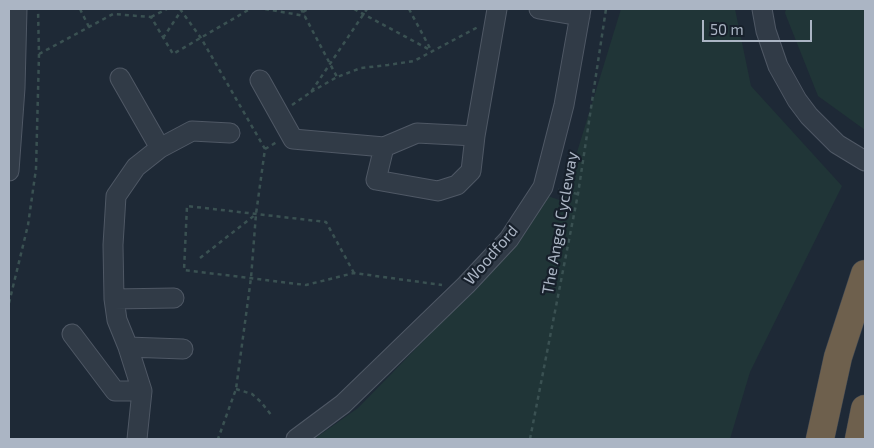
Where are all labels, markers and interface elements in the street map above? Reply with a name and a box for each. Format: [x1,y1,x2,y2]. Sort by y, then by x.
scale bar [704,10,814,42]
text: 50 m [710,20,744,38]
street label: The Angel Cycleway [538,150,582,296]
street label: Woodford [460,221,522,289]

